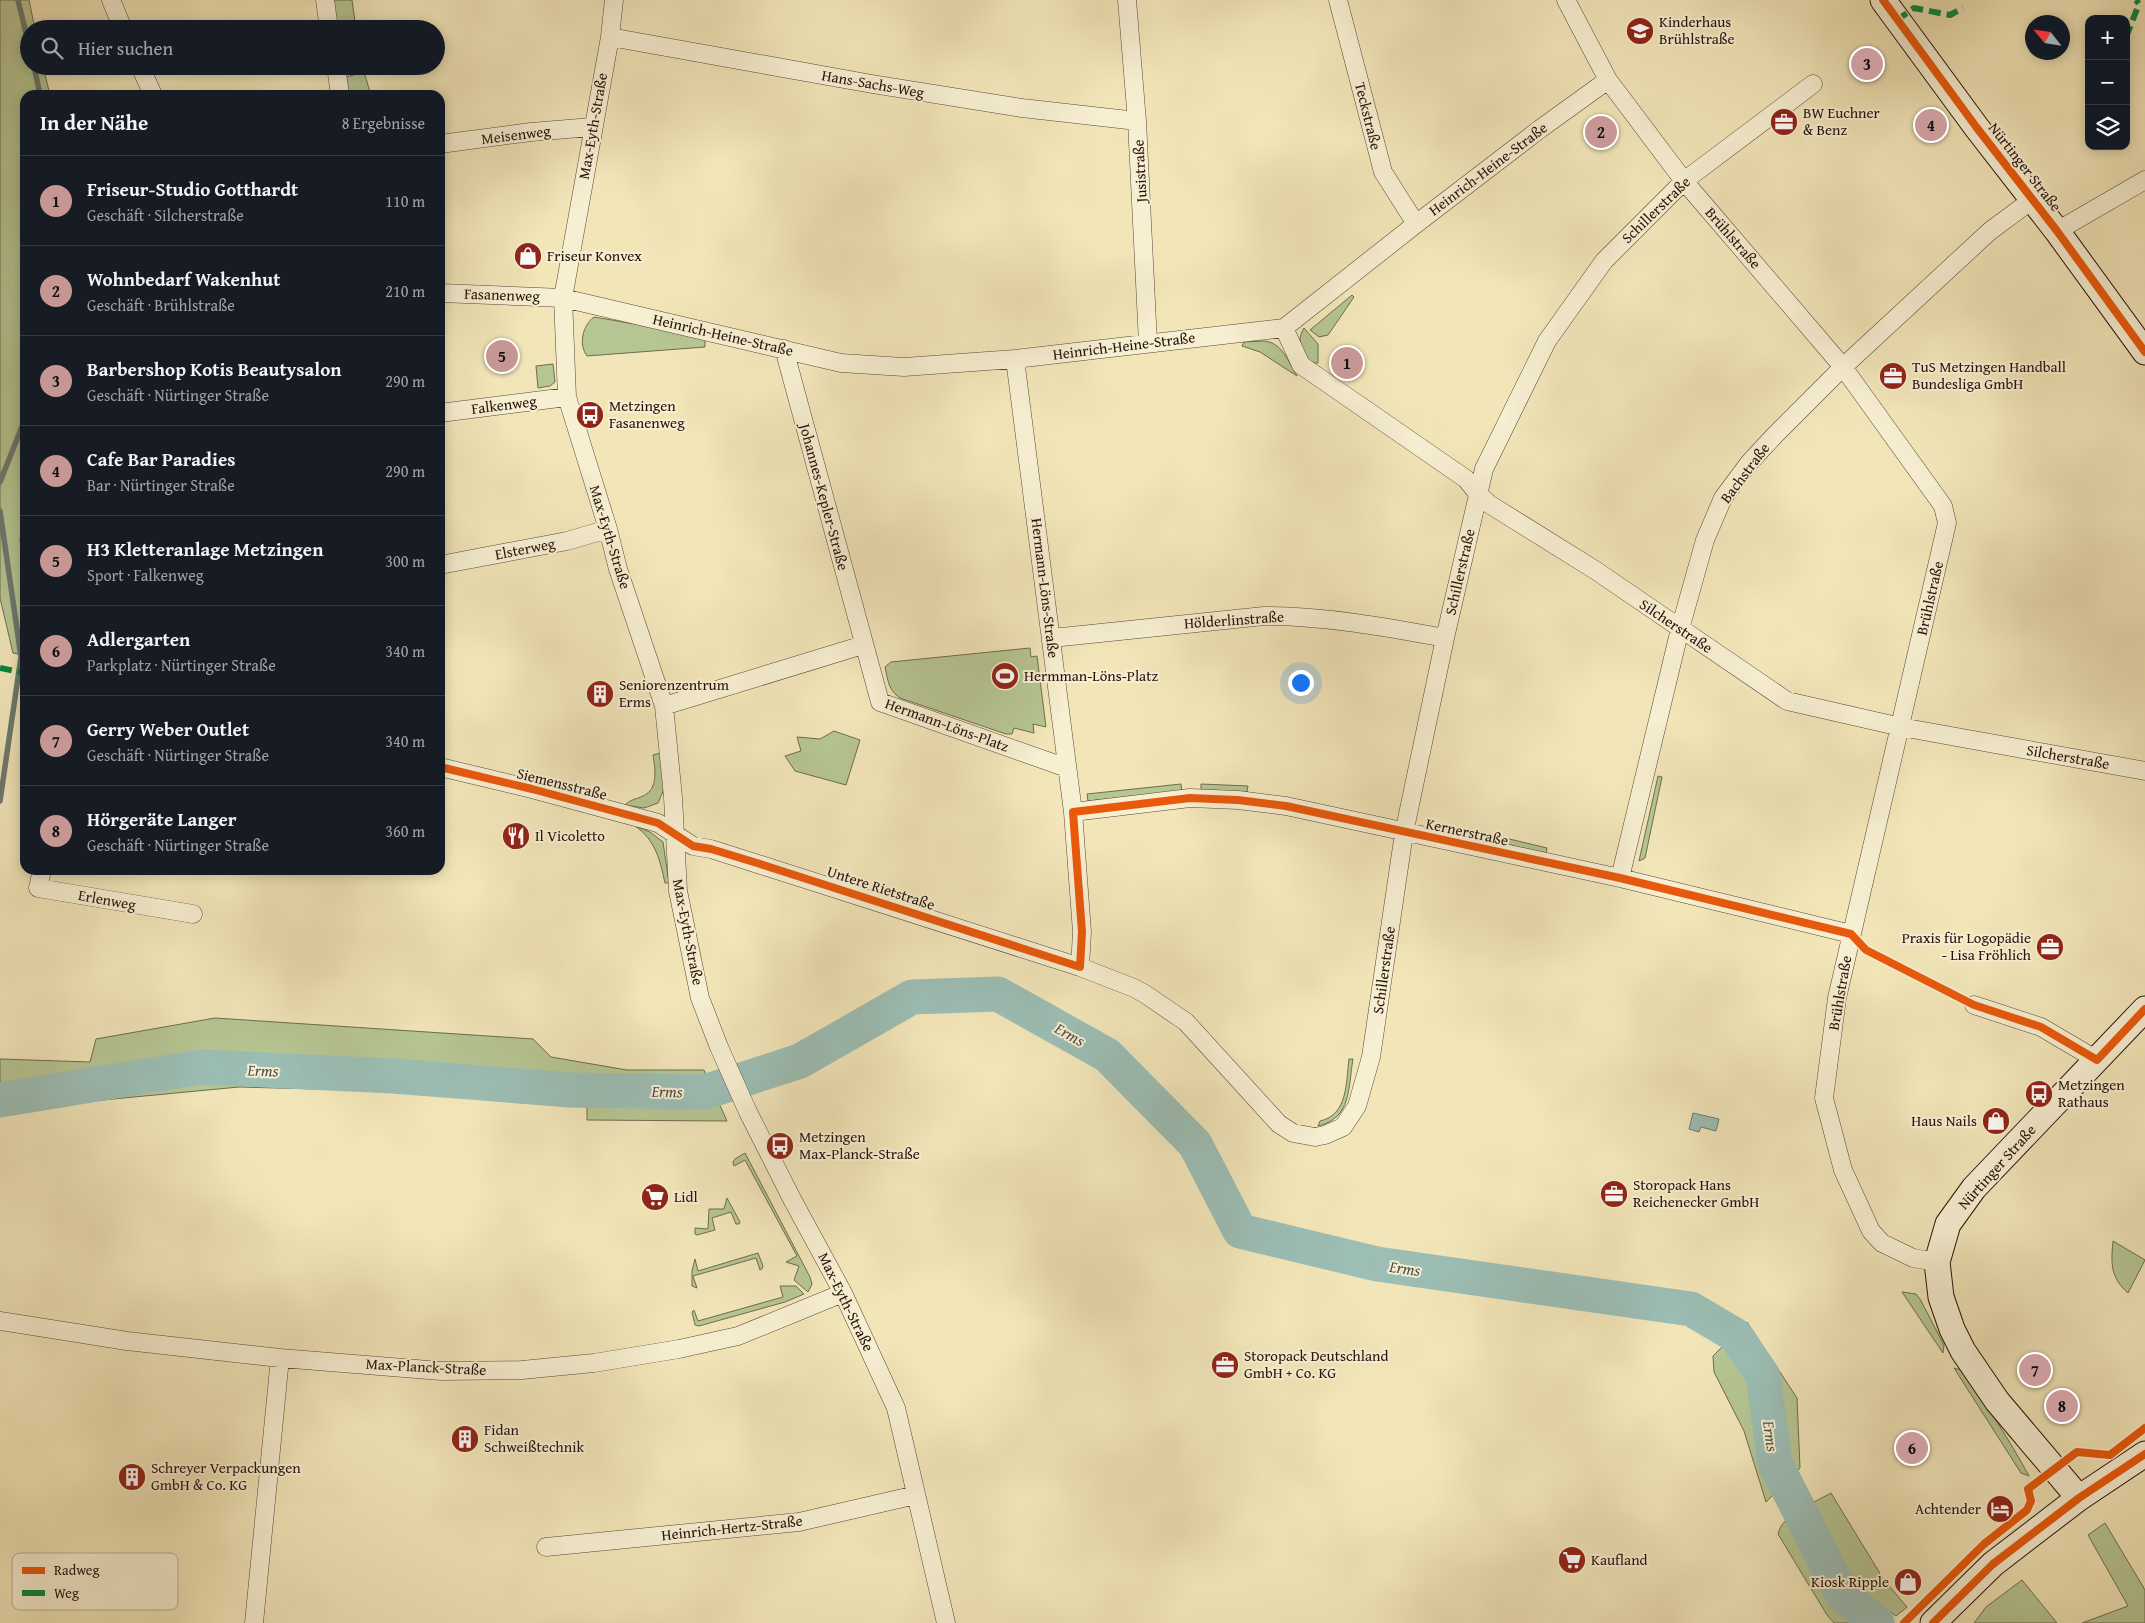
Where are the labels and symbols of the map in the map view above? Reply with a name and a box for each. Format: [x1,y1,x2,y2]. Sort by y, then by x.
place label: Kinderhaus Brühlstraße [1659,11,1735,49]
north arrow [2025,15,2070,60]
school or university icon: Kinderhaus Brühlstraße [1625,16,1655,46]
pin: 3 [1851,45,1883,83]
street label: Hans-Sachs-Weg [820,64,926,103]
street label: Max-Eyth-Straße [573,71,612,181]
street label: Teckstraße [1350,80,1387,152]
place label: BW Euchner & Benz [1803,102,1880,140]
pin: 4 [1915,106,1947,144]
office icon: BW Euchner & Benz [1769,107,1799,137]
pin: 2 [1585,113,1617,151]
street label: Heinrich-Heine-Straße [1424,117,1551,220]
street label: Nürtinger Straße [1984,118,2067,216]
street label: Meisenweg [480,120,552,149]
street label: Jusistraße [1127,139,1152,205]
street label: Schillerstraße [1617,171,1695,248]
street label: Brühlstraße [1701,202,1766,273]
shop icon: Friseur Konvex [513,241,543,271]
place label: Friseur Konvex [547,245,642,266]
street label: Fasanenweg [464,283,541,306]
street label: Heinrich-Heine-Straße [651,308,795,361]
street label: Heinrich-Heine-Straße [1051,326,1196,365]
pin: 5 [486,337,518,375]
pin: 1 [1331,344,1363,382]
place label: TuS Metzingen Handball Bundesliga GmbH [1912,356,2066,394]
office icon: TuS Metzingen Handball Bundesliga GmbH [1878,361,1908,391]
street label: Falkenweg [470,390,538,419]
place label: Metzingen Fasanenweg [609,395,685,433]
bus stop icon: Metzingen Fasanenweg [575,400,605,430]
street label: Johannes-Kepler-Straße [794,419,854,573]
street label: Bachstraße [1715,438,1774,507]
street label: Max-Eyth-Straße [585,482,636,591]
street label: Hermann-Löns-Straße [1027,517,1064,659]
street label: Schillerstraße [1439,527,1480,617]
street label: Elsterweg [493,532,557,565]
street label: Brühlstraße [1911,559,1948,637]
street label: Silcherstraße [1636,593,1717,658]
street label: Hölderlinstraße [1183,606,1285,633]
sports icon: Hermman-Löns-Platz [990,661,1020,691]
place label: Hermman-Löns-Platz [1024,665,1158,686]
your location [1288,670,1314,696]
place label: Seniorenzentrum Erms [619,674,730,712]
building icon: Seniorenzentrum Erms [585,679,615,709]
street label: Hermann-Löns-Platz [882,692,1012,757]
street label: Silcherstraße [2025,739,2111,774]
street label: Siemensstraße [515,762,610,805]
street label: Kernerstraße [1424,813,1510,851]
restaurant icon: Il Vicoletto [501,821,531,851]
place label: Il Vicoletto [535,825,605,846]
street label: Untere Rietstraße [824,860,938,915]
street label: Max-Eyth-Straße [668,877,709,987]
street label: Erlenweg [77,884,138,915]
street label: Schillerstraße [1367,925,1400,1015]
place label: Praxis für Logopädie - Lisa Fröhlich [1902,927,2032,965]
office icon: Praxis für Logopädie - Lisa Fröhlich [2035,932,2065,962]
street label: Brühlstraße [1823,954,1856,1032]
water label: Erms [1050,1015,1090,1052]
water label: Erms [246,1057,279,1083]
place label: Metzingen Rathaus [2058,1074,2125,1112]
water label: Erms [650,1079,683,1103]
bus stop icon: Metzingen Rathaus [2024,1079,2054,1109]
shop icon: Haus Nails [1981,1106,2011,1136]
place label: Haus Nails [1911,1110,1977,1131]
street label: Nürtinger Straße [1953,1120,2040,1214]
place label: Metzingen Max-Planck-Straße [799,1126,920,1164]
bus stop icon: Metzingen Max-Planck-Straße [765,1131,795,1161]
place label: Storopack Hans Reichenecker GmbH [1633,1174,1759,1212]
office icon: Storopack Hans Reichenecker GmbH [1599,1179,1629,1209]
supermarket icon: Lidl [640,1182,670,1212]
place label: Lidl [674,1186,698,1207]
street label: Max-Eyth-Straße [813,1249,879,1355]
water label: Erms [1387,1254,1422,1282]
place label: Storopack Deutschland GmbH + Co. KG [1244,1345,1389,1383]
office icon: Storopack Deutschland GmbH + Co. KG [1210,1350,1240,1380]
pin: 7 [2019,1351,2051,1389]
street label: Max-Planck-Straße [365,1353,487,1380]
pin: 8 [2046,1387,2078,1425]
water label: Erms [1757,1418,1785,1453]
place label: Fidan Schweißtechnik [484,1419,584,1457]
building icon: Fidan Schweißtechnik [450,1424,480,1454]
pin: 6 [1896,1429,1928,1467]
place label: Schreyer Verpackungen GmbH & Co. KG [151,1457,301,1495]
building icon: Schreyer Verpackungen GmbH & Co. KG [117,1462,147,1492]
hotel icon: Achtender [1985,1494,2015,1524]
place label: Achtender [1915,1498,1981,1519]
street label: Heinrich-Hertz-Straße [660,1510,804,1545]
supermarket icon: Kaufland [1557,1545,1587,1575]
place label: Kaufland [1591,1549,1648,1570]
legend [12,1553,178,1610]
text: Radweg [54,1560,99,1580]
shop icon: Kiosk Ripple [1893,1567,1923,1597]
place label: Kiosk Ripple [1811,1571,1889,1592]
text: Weg [54,1583,79,1603]

